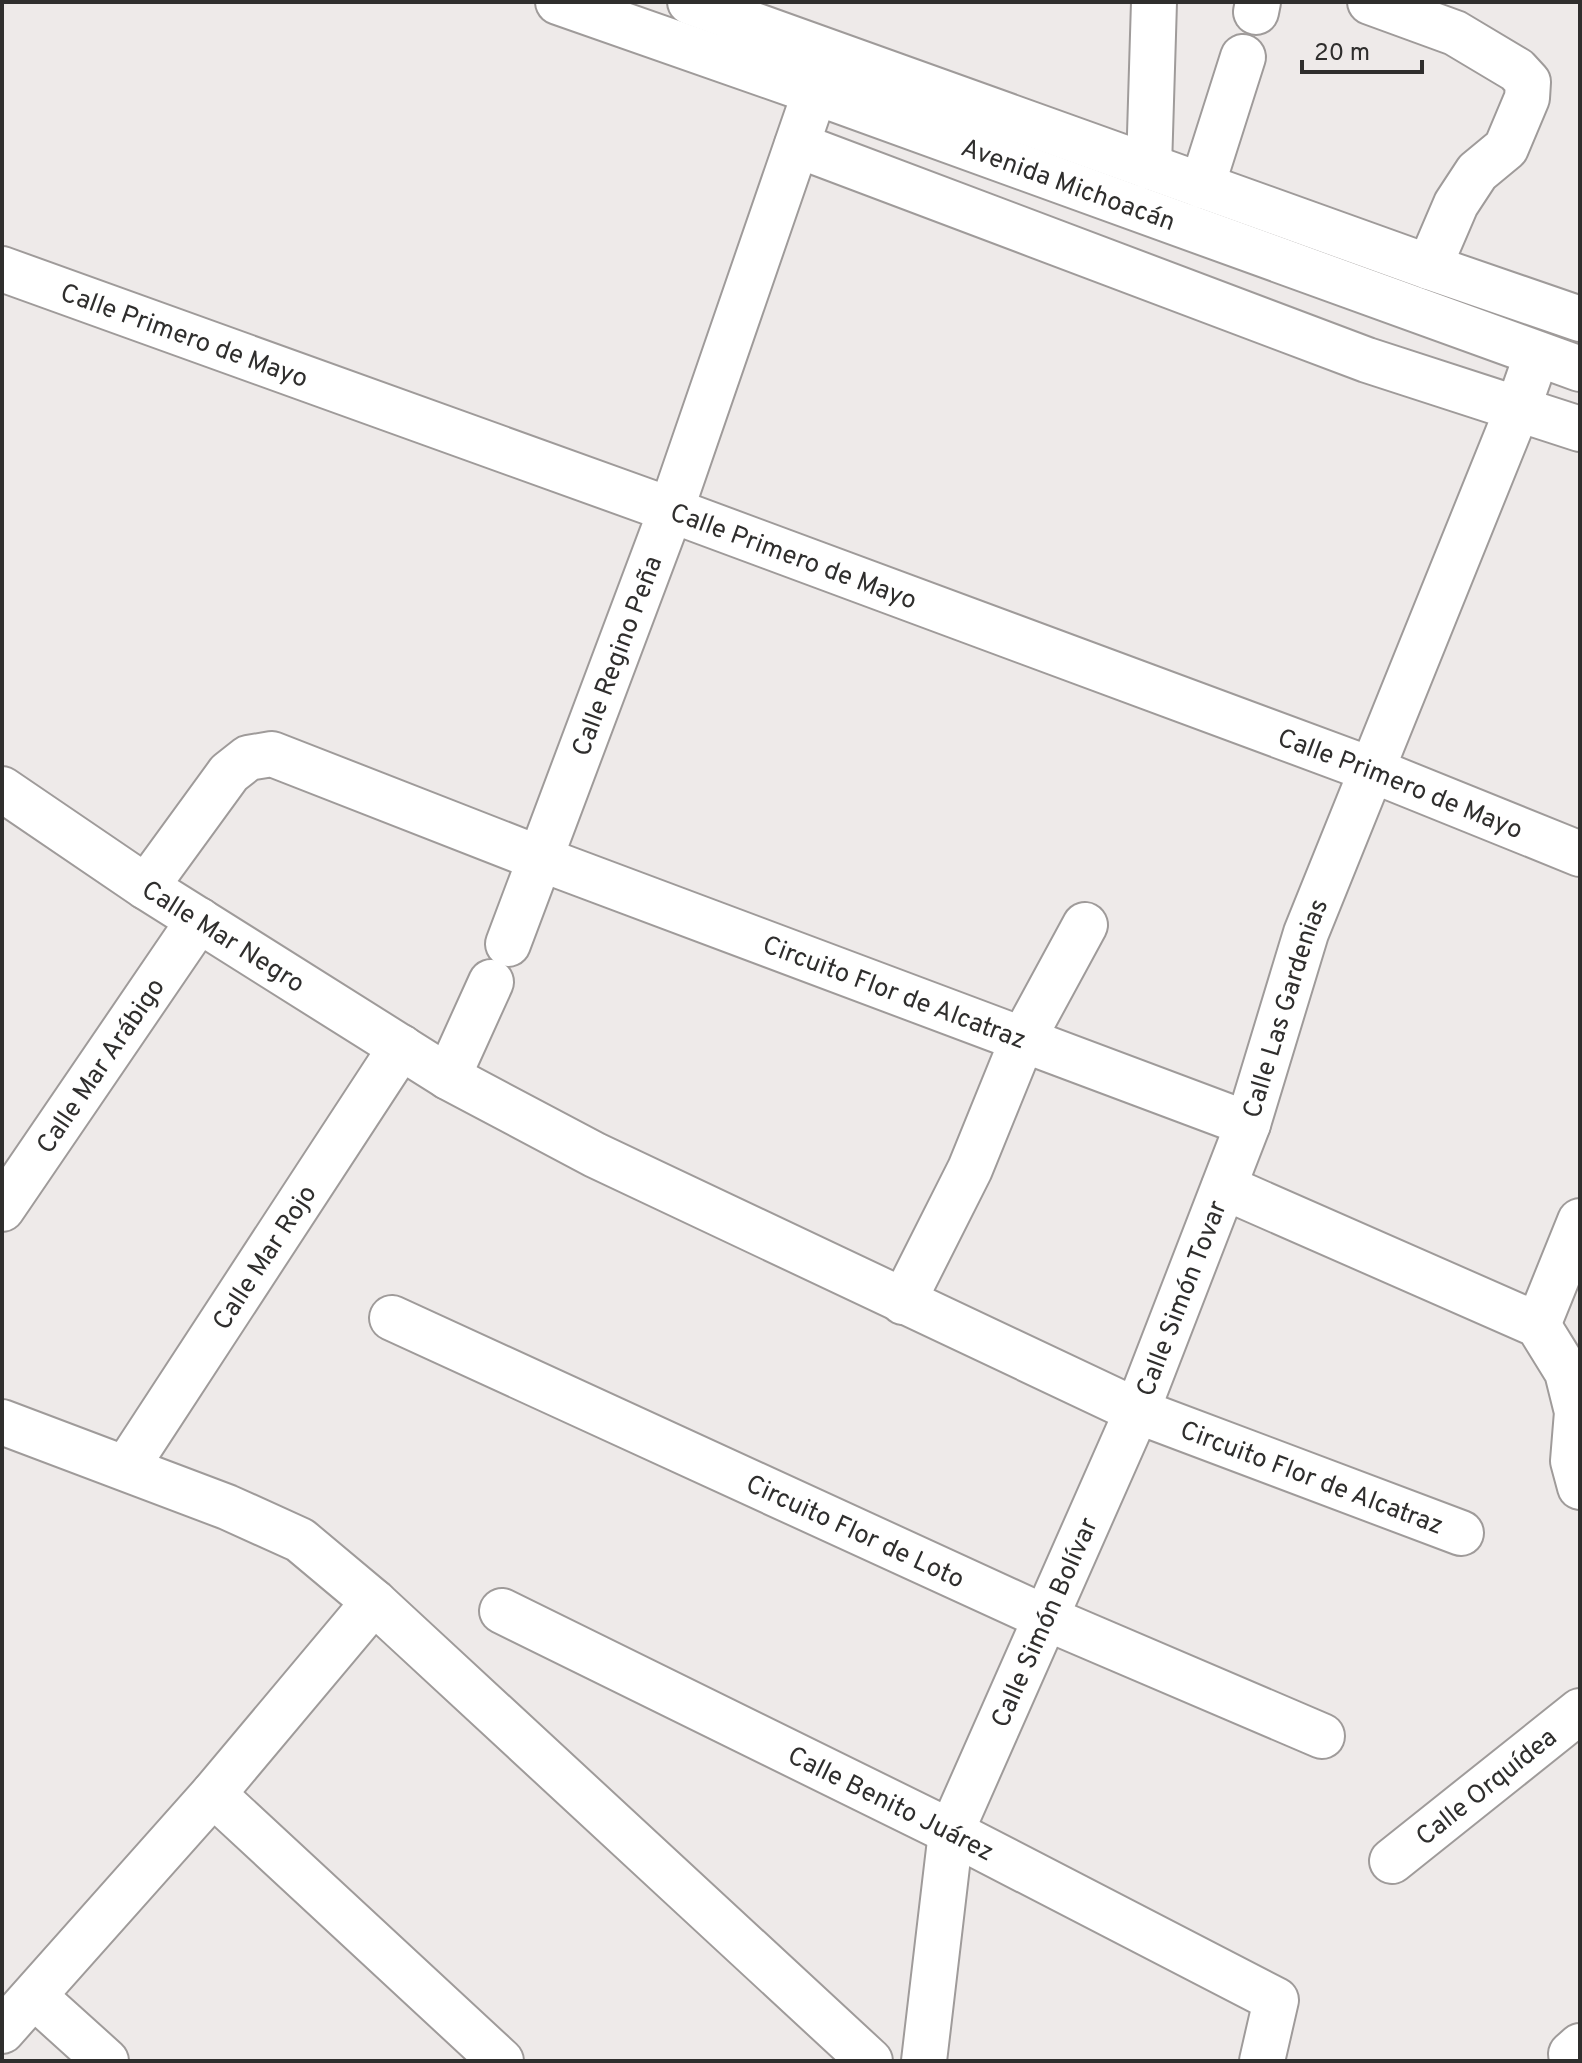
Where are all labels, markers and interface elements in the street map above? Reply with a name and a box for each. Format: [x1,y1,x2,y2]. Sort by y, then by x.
scale bar [1302,24,1422,74]
text: 20 m [1314,39,1370,69]
street label: Avenida Michoacán [956,132,1179,240]
street label: Calle Primero de Mayo [55,277,312,397]
street label: Calle Primero de Mayo [665,497,921,619]
street label: Calle Regino Peña [566,552,671,761]
street label: Calle Primero de Mayo [1272,722,1527,848]
street label: Calle Mar Negro [135,874,310,1002]
street label: Calle Las Gardenias [1237,894,1337,1123]
street label: Circuito Flor de Alcatraz [758,930,1030,1058]
street label: Calle Mar Arábigo [31,973,174,1161]
street label: Calle Mar Rojo [206,1179,325,1337]
street label: Calle Simón Tovar [1130,1196,1236,1402]
street label: Circuito Flor de Alcatraz [1175,1415,1448,1544]
street label: Circuito Flor de Loto [740,1469,969,1597]
street label: Calle Simón Bolívar [985,1513,1107,1733]
street label: Calle Orquídea [1410,1722,1564,1854]
street label: Calle Benito Juárez [782,1740,999,1870]

